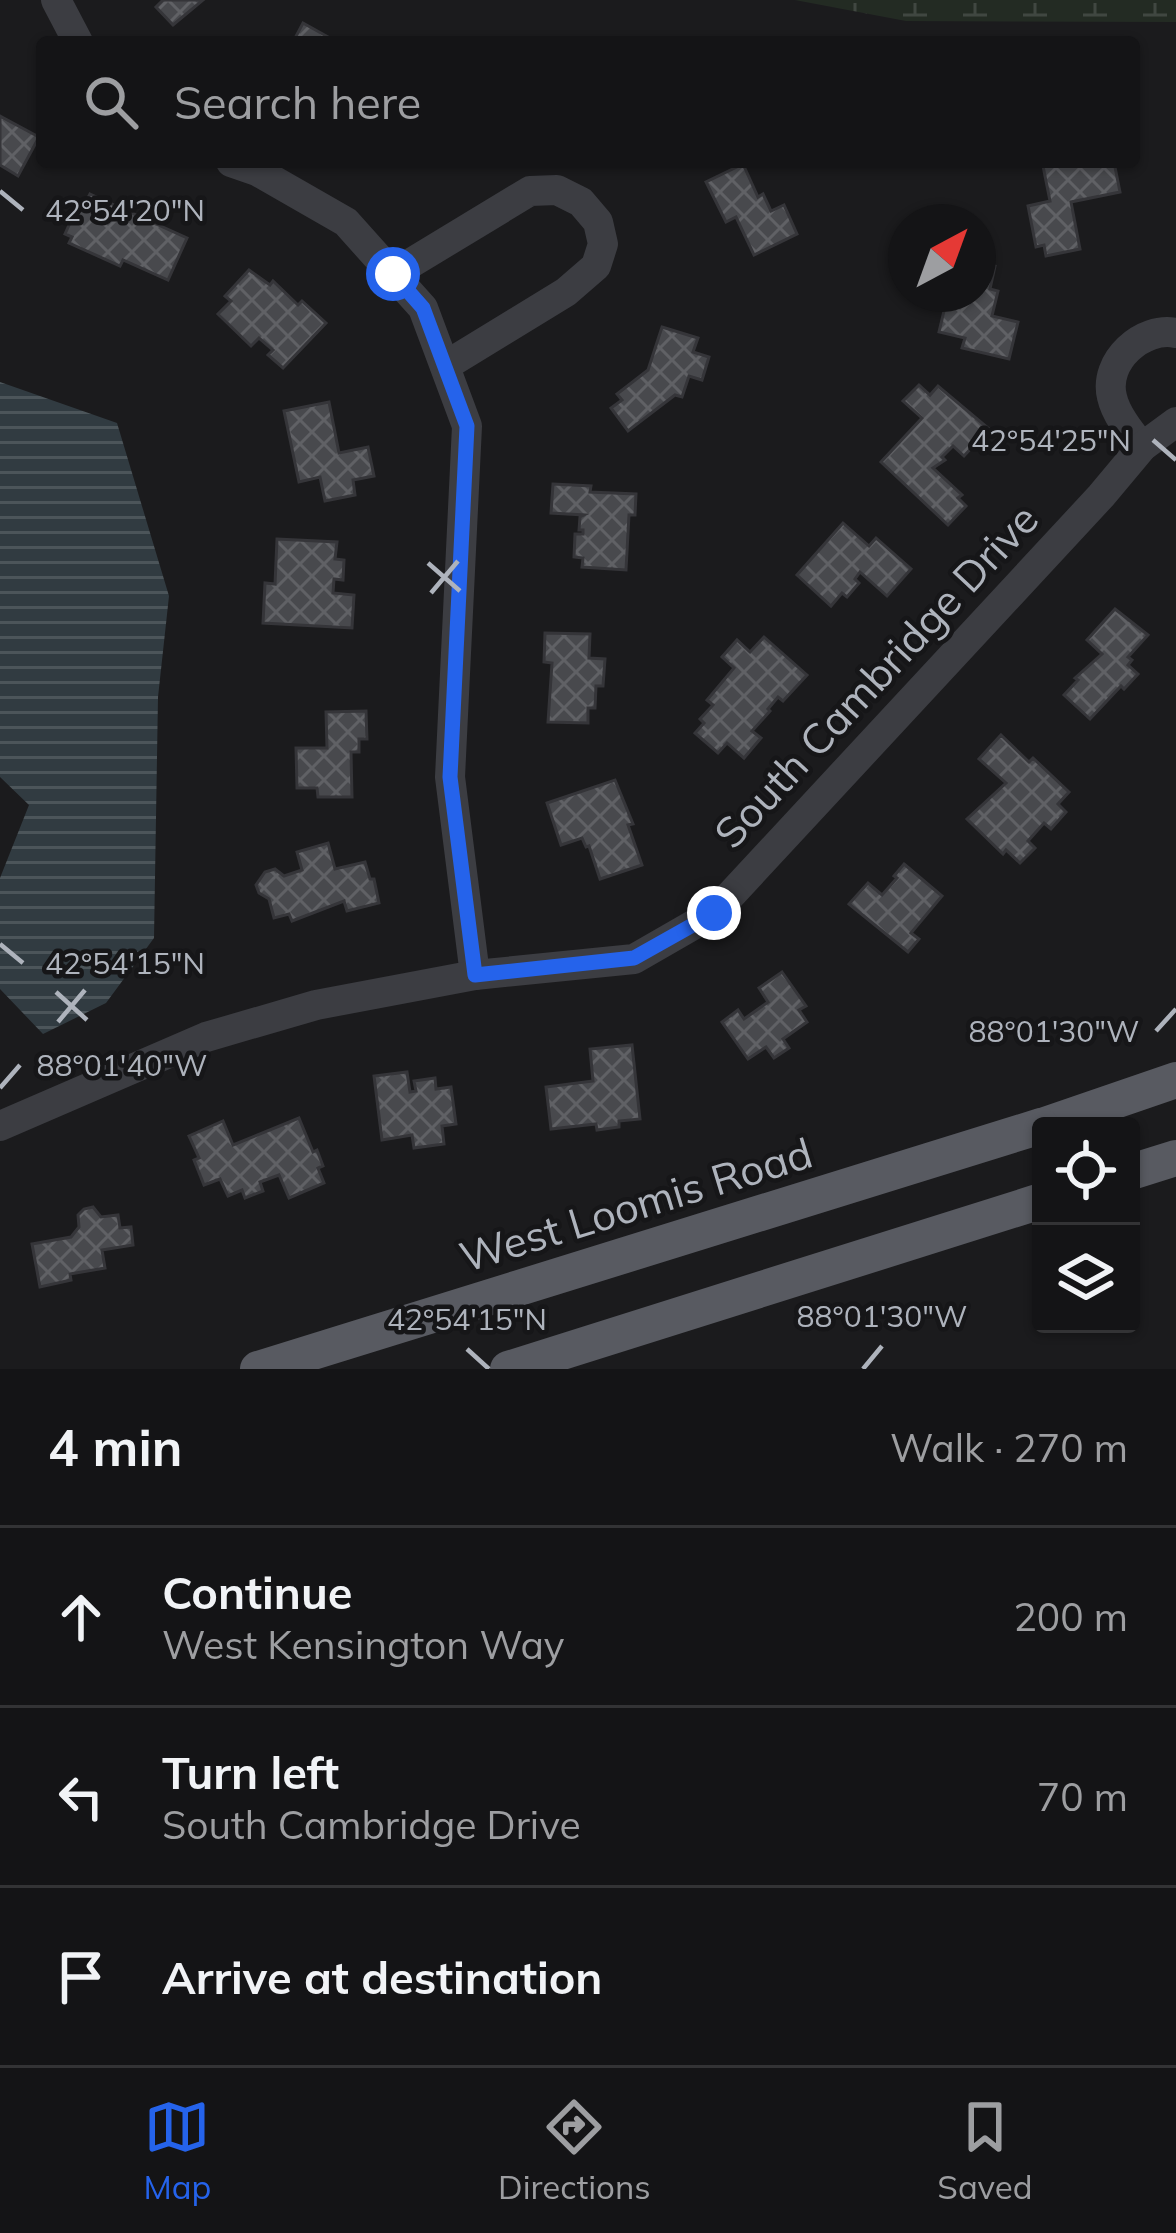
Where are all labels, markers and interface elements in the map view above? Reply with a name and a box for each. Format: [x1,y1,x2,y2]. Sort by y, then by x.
search box [36,36,1140,168]
icon: search [78,69,144,135]
text: Search here [174,74,421,130]
text: 42°54'20"N [45,191,205,229]
north arrow [888,204,996,312]
route start [366,247,420,301]
text: 42°54'25"N [971,421,1131,459]
street label: South Cambridge Drive [702,493,1049,859]
route end [687,886,741,940]
text: 42°54'15"N [45,944,205,982]
text: 88°01'30"W [969,1012,1139,1050]
text: 88°01'40"W [37,1046,207,1084]
map controls [1032,1117,1140,1333]
button: locate [1032,1117,1140,1225]
street label: West Loomis Road [453,1126,818,1283]
button: layers [1032,1225,1140,1333]
text: 88°01'30"W [797,1297,967,1335]
text: 42°54'15"N [387,1300,547,1338]
text: 4 min [48,1415,183,1479]
text: Walk · 270 m [890,1423,1128,1472]
text: Continue [162,1564,352,1620]
icon: ahead [48,1584,114,1650]
text: 200 m [1013,1592,1128,1641]
text: West Kensington Way [162,1620,564,1669]
text: Turn left [162,1744,339,1800]
icon: left [48,1764,114,1830]
text: 70 m [1037,1772,1128,1821]
text: South Cambridge Drive [162,1800,581,1849]
icon: arrive [48,1944,114,2010]
text: Arrive at destination [162,1949,602,2005]
tab: Map [143,2094,211,2207]
tab: Directions [498,2094,651,2207]
tab: Saved [937,2094,1033,2207]

